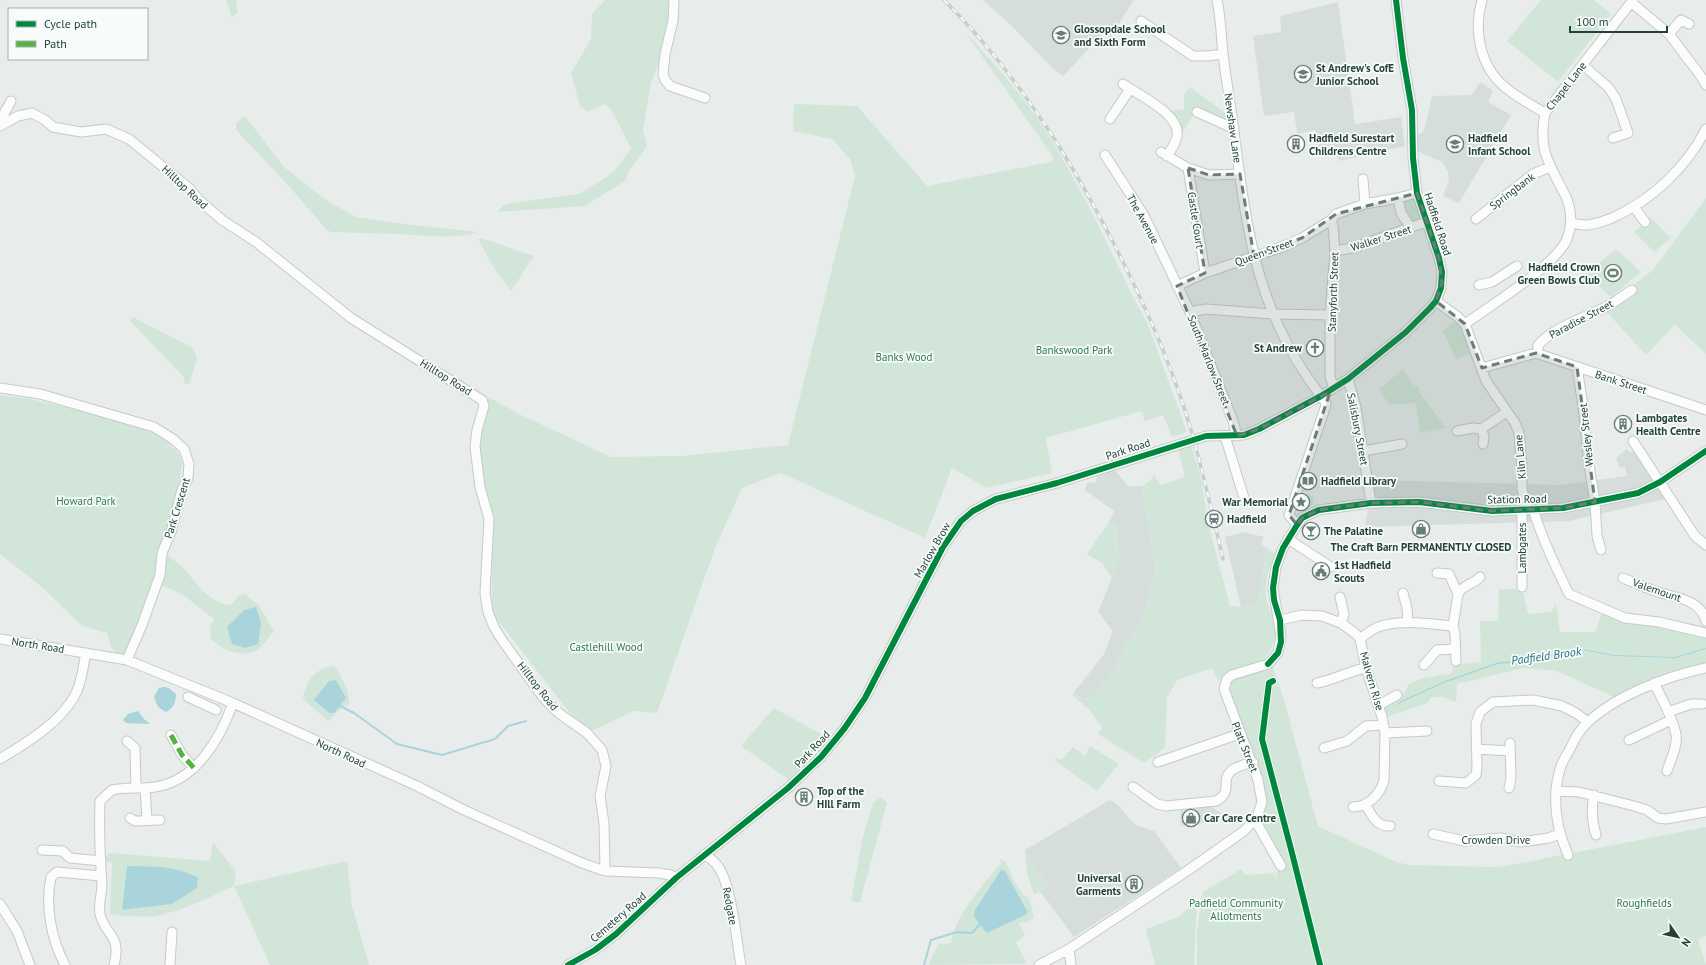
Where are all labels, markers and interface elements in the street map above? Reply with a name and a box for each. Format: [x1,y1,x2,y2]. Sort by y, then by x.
legend [8,8,148,60]
scale bar [1570,8,1667,34]
text: 100 m [1576,14,1609,29]
text: Cycle path [44,16,97,31]
place label: Glossopdale School and Sixth Form [1074,22,1166,49]
school or university icon: Glossopdale School and Sixth Form [1051,25,1071,45]
text: Path [44,36,67,51]
street label: Chapel Lane [1543,59,1590,113]
place label: St Andrew's CofE Junior School [1315,61,1394,88]
school or university icon: St Andrew's CofE Junior School [1293,64,1313,84]
street label: Newshaw Lane [1221,92,1245,164]
place label: Hadfield Surestart Childrens Centre [1309,131,1394,158]
place label: Hadfield Infant School [1468,131,1531,158]
building icon: Hadfield Surestart Childrens Centre [1286,134,1306,154]
school or university icon: Hadfield Infant School [1445,134,1465,154]
street label: Hilltop Road [159,162,211,212]
street label: Springbank [1487,169,1538,213]
street label: Castle Court [1185,191,1207,250]
street label: Hadfield Road [1421,191,1455,257]
street label: The Avenue [1124,192,1163,247]
street label: Walker Street [1349,222,1413,254]
street label: Queen Street [1233,235,1296,269]
street label: Stanyforth Street [1325,251,1341,332]
place label: Hadfield Crown Green Bowls Club [1518,260,1600,287]
sports icon: Hadfield Crown Green Bowls Club [1603,263,1623,283]
street label: Paradise Street [1547,296,1616,342]
street label: South Marlow Street [1185,313,1234,407]
church icon: St Andrew [1305,338,1325,358]
place label: St Andrew [1254,341,1303,355]
park label: Bankswood Park [1036,343,1113,357]
park label: Banks Wood [876,350,933,364]
street label: Hilltop Road [418,356,475,398]
street label: Bank Street [1593,367,1649,397]
street label: Salisbury Street [1344,392,1372,467]
street label: Wesley Street [1576,403,1596,467]
place label: Lambgates Health Centre [1636,411,1701,438]
building icon: Lambgates Health Centre [1613,414,1633,434]
street label: Kiln Lane [1511,434,1529,480]
street label: Park Road [1104,435,1152,463]
library icon: Hadfield Library [1298,471,1318,491]
place label: Hadfield Library [1321,474,1397,488]
street label: Park Crescent [161,476,193,540]
street label: Station Road [1487,491,1547,507]
place icon: War Memorial [1291,492,1311,512]
park label: Howard Park [56,494,116,508]
place label: War Memorial [1222,495,1289,509]
station icon: Hadfield [1204,509,1224,529]
place label: Hadfield [1227,512,1266,526]
shop icon: The Craft Barn PERMANENTLY CLOSED [1411,519,1431,539]
street label: Marlow Brow [911,520,953,580]
bar icon: The Palatine [1301,521,1321,541]
street label: Lambgates [1515,522,1529,574]
place label: The Palatine [1324,524,1384,538]
place label: The Craft Barn PERMANENTLY CLOSED [1331,540,1511,554]
place label: 1st Hadfield Scouts [1334,558,1391,585]
public building icon: 1st Hadfield Scouts [1311,561,1331,581]
street label: Valemount [1630,575,1683,605]
street label: North Road [11,634,66,656]
park label: Castlehill Wood [569,640,643,654]
water label: Padfield Brook [1510,643,1582,668]
street label: Malvern Rise [1357,650,1387,712]
street label: Hilltop Road [514,659,562,713]
street label: Platt Street [1229,720,1262,775]
street label: Park Road [791,727,833,771]
street label: North Road [314,735,368,771]
place label: Top of the HIll Farm [817,784,864,811]
building icon: Top of the HIll Farm [794,787,814,807]
shop icon: Car Care Centre [1181,808,1201,828]
place label: Car Care Centre [1204,811,1277,825]
street label: Crowden Drive [1462,833,1531,847]
place label: Universal Garments [1076,871,1122,898]
building icon: Universal Garments [1124,874,1144,894]
street label: Redgate [719,886,741,926]
street label: Cemetery Road [587,889,649,945]
park label: Padfield Community Allotments [1189,896,1284,923]
park label: Roughfields [1616,896,1672,910]
north arrow [1658,917,1698,957]
text: N [1678,936,1694,950]

